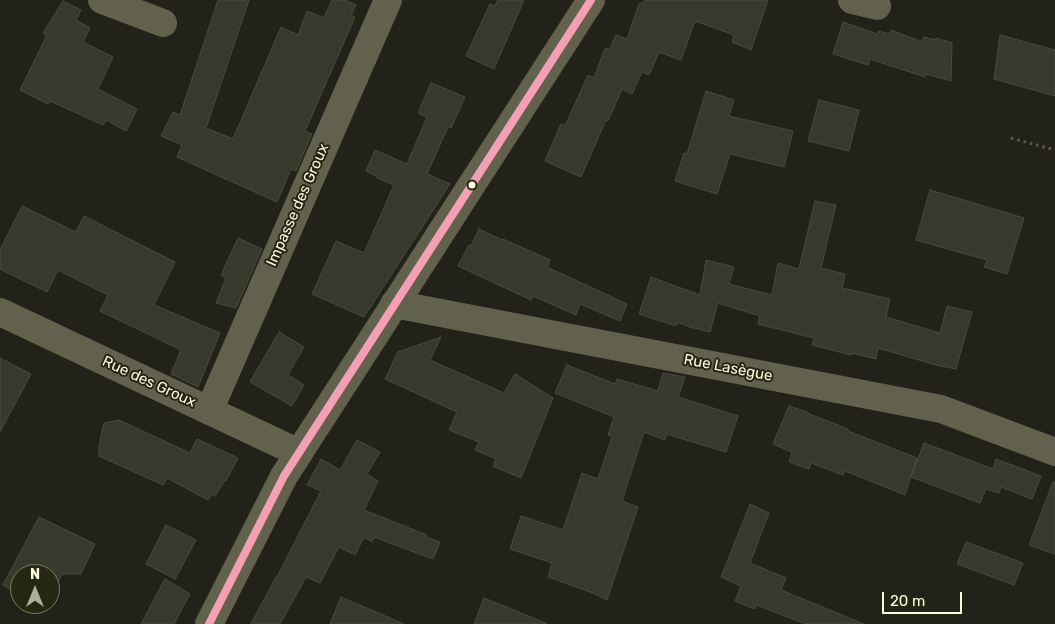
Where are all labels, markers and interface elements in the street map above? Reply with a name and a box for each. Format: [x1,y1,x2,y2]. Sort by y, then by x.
street label: Impasse des Groux [263,141,333,269]
unlabelled marker [467,180,477,190]
street label: Rue Lasègue [682,351,774,385]
street label: Rue des Groux [99,352,199,412]
north arrow [10,564,60,614]
text: N [30,566,40,583]
scale bar [885,582,965,614]
text: 20 m [890,592,925,610]

